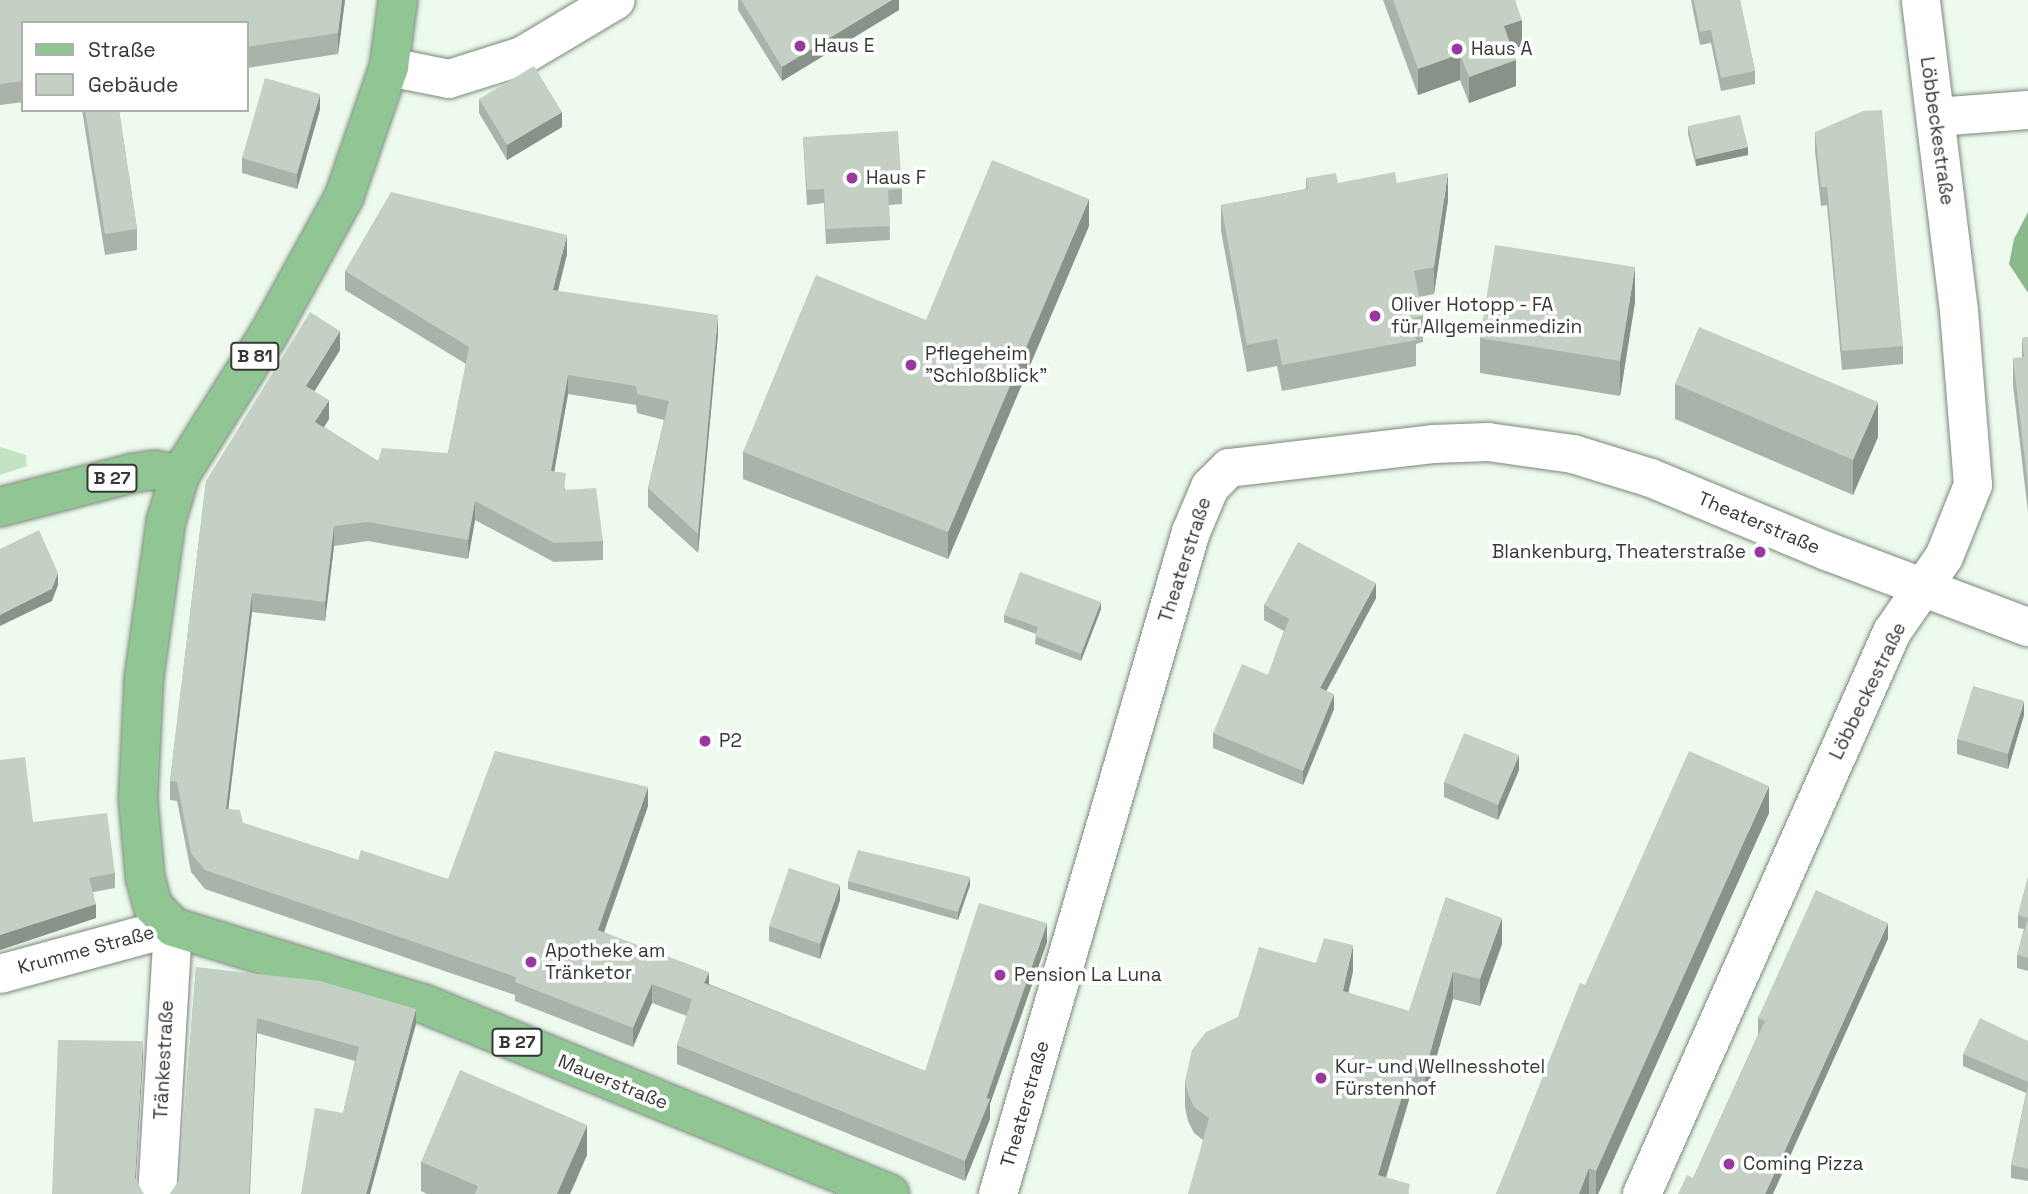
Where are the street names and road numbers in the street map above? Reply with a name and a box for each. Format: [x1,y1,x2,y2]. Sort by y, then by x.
street label: Löbbeckestraße [1915,55,1959,207]
road number: B 81 [229,342,281,370]
road number: B 27 [86,464,138,492]
street label: Theaterstraße [1694,487,1824,559]
street label: Theaterstraße [1154,494,1216,626]
street label: Löbbeckestraße [1825,619,1911,763]
street label: Krumme Straße [15,921,157,979]
street label: Tränkestraße [149,1000,179,1120]
road number: B 27 [491,1028,543,1056]
street label: Theaterstraße [996,1038,1054,1170]
street label: Mauerstraße [555,1050,671,1114]

